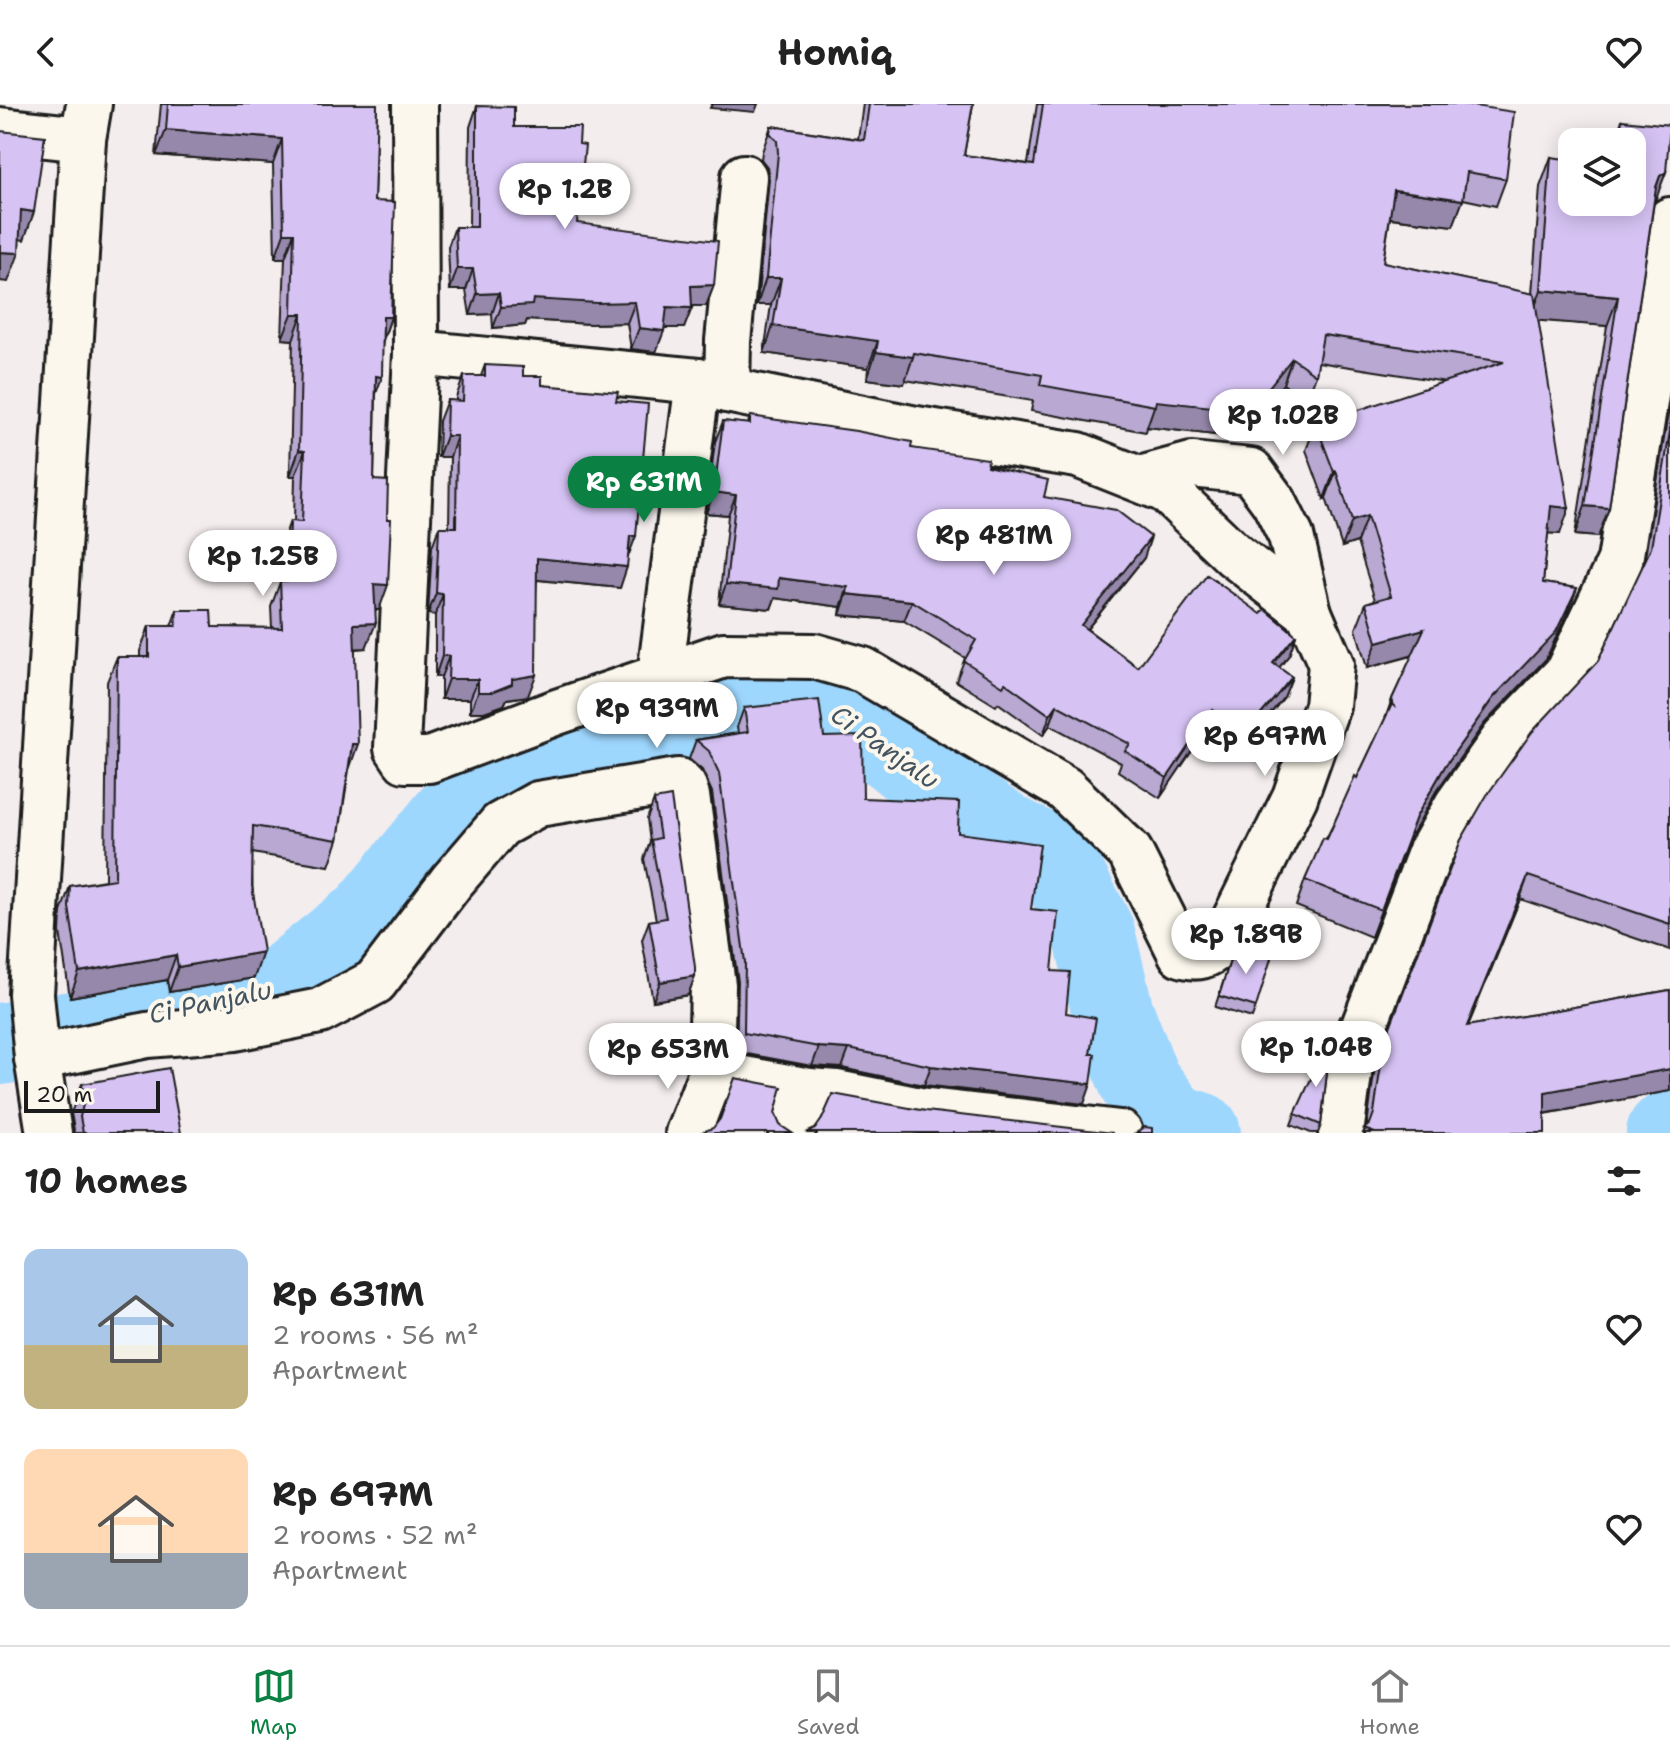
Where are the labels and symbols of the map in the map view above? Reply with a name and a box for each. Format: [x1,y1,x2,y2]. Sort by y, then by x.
pin: Rp 1.2B [491,163,639,231]
pin: Rp 1.02B [1200,389,1366,457]
pin: Rp 631M [570,456,718,524]
pin: Rp 481M [920,509,1068,577]
pin: Rp 1.25B [180,530,346,598]
pin: Rp 939M [583,682,731,750]
water label: Ci Panjalu [824,696,946,797]
pin: Rp 697M [1191,710,1339,778]
pin: Rp 1.89B [1163,908,1329,976]
water label: Ci Panjalu [145,971,275,1032]
pin: Rp 1.04B [1233,1021,1399,1089]
pin: Rp 653M [594,1023,742,1091]
scale bar [24,1077,160,1113]

